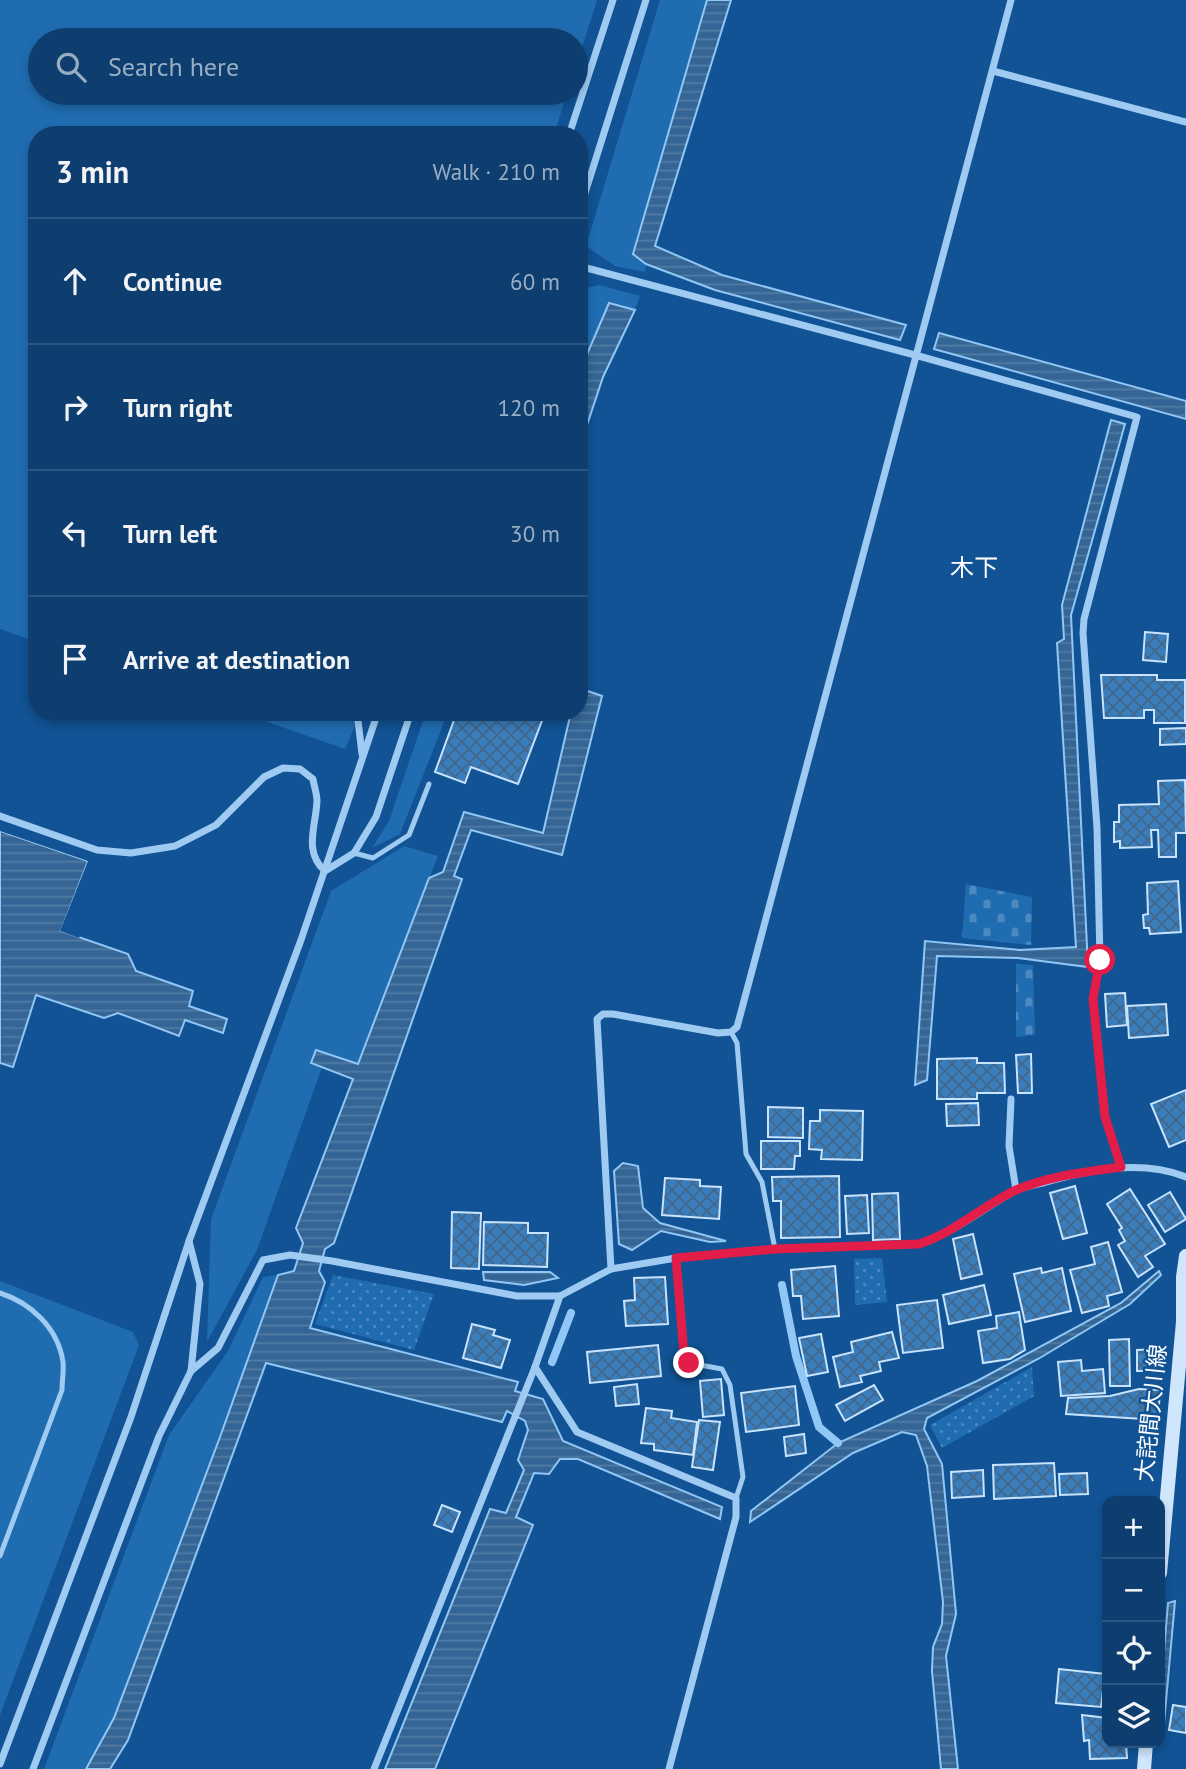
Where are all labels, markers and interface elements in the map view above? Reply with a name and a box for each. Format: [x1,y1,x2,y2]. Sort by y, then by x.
search box [28,28,588,105]
icon: search [52,48,90,86]
text: Search here [108,50,239,83]
text: 3 min [56,152,129,191]
text: Walk · 210 m [433,157,560,186]
icon: ahead [56,262,94,300]
text: Continue [123,265,222,298]
text: 60 m [510,267,560,296]
icon: right [56,388,94,426]
text: Turn right [123,391,232,424]
text: 120 m [498,393,560,422]
icon: left [56,514,94,552]
text: Turn left [123,517,217,550]
text: 30 m [510,519,560,548]
district label: 木下 [950,552,998,583]
icon: arrive [56,640,94,678]
text: Arrive at destination [123,643,350,676]
route start [1084,944,1115,975]
street label: 大詫間大川線 [1129,1343,1172,1483]
route end [673,1347,704,1378]
map controls [1102,1496,1165,1748]
button: + [1102,1496,1165,1559]
button: − [1102,1559,1165,1622]
button: locate [1102,1622,1165,1685]
button: layers [1102,1685,1165,1748]

